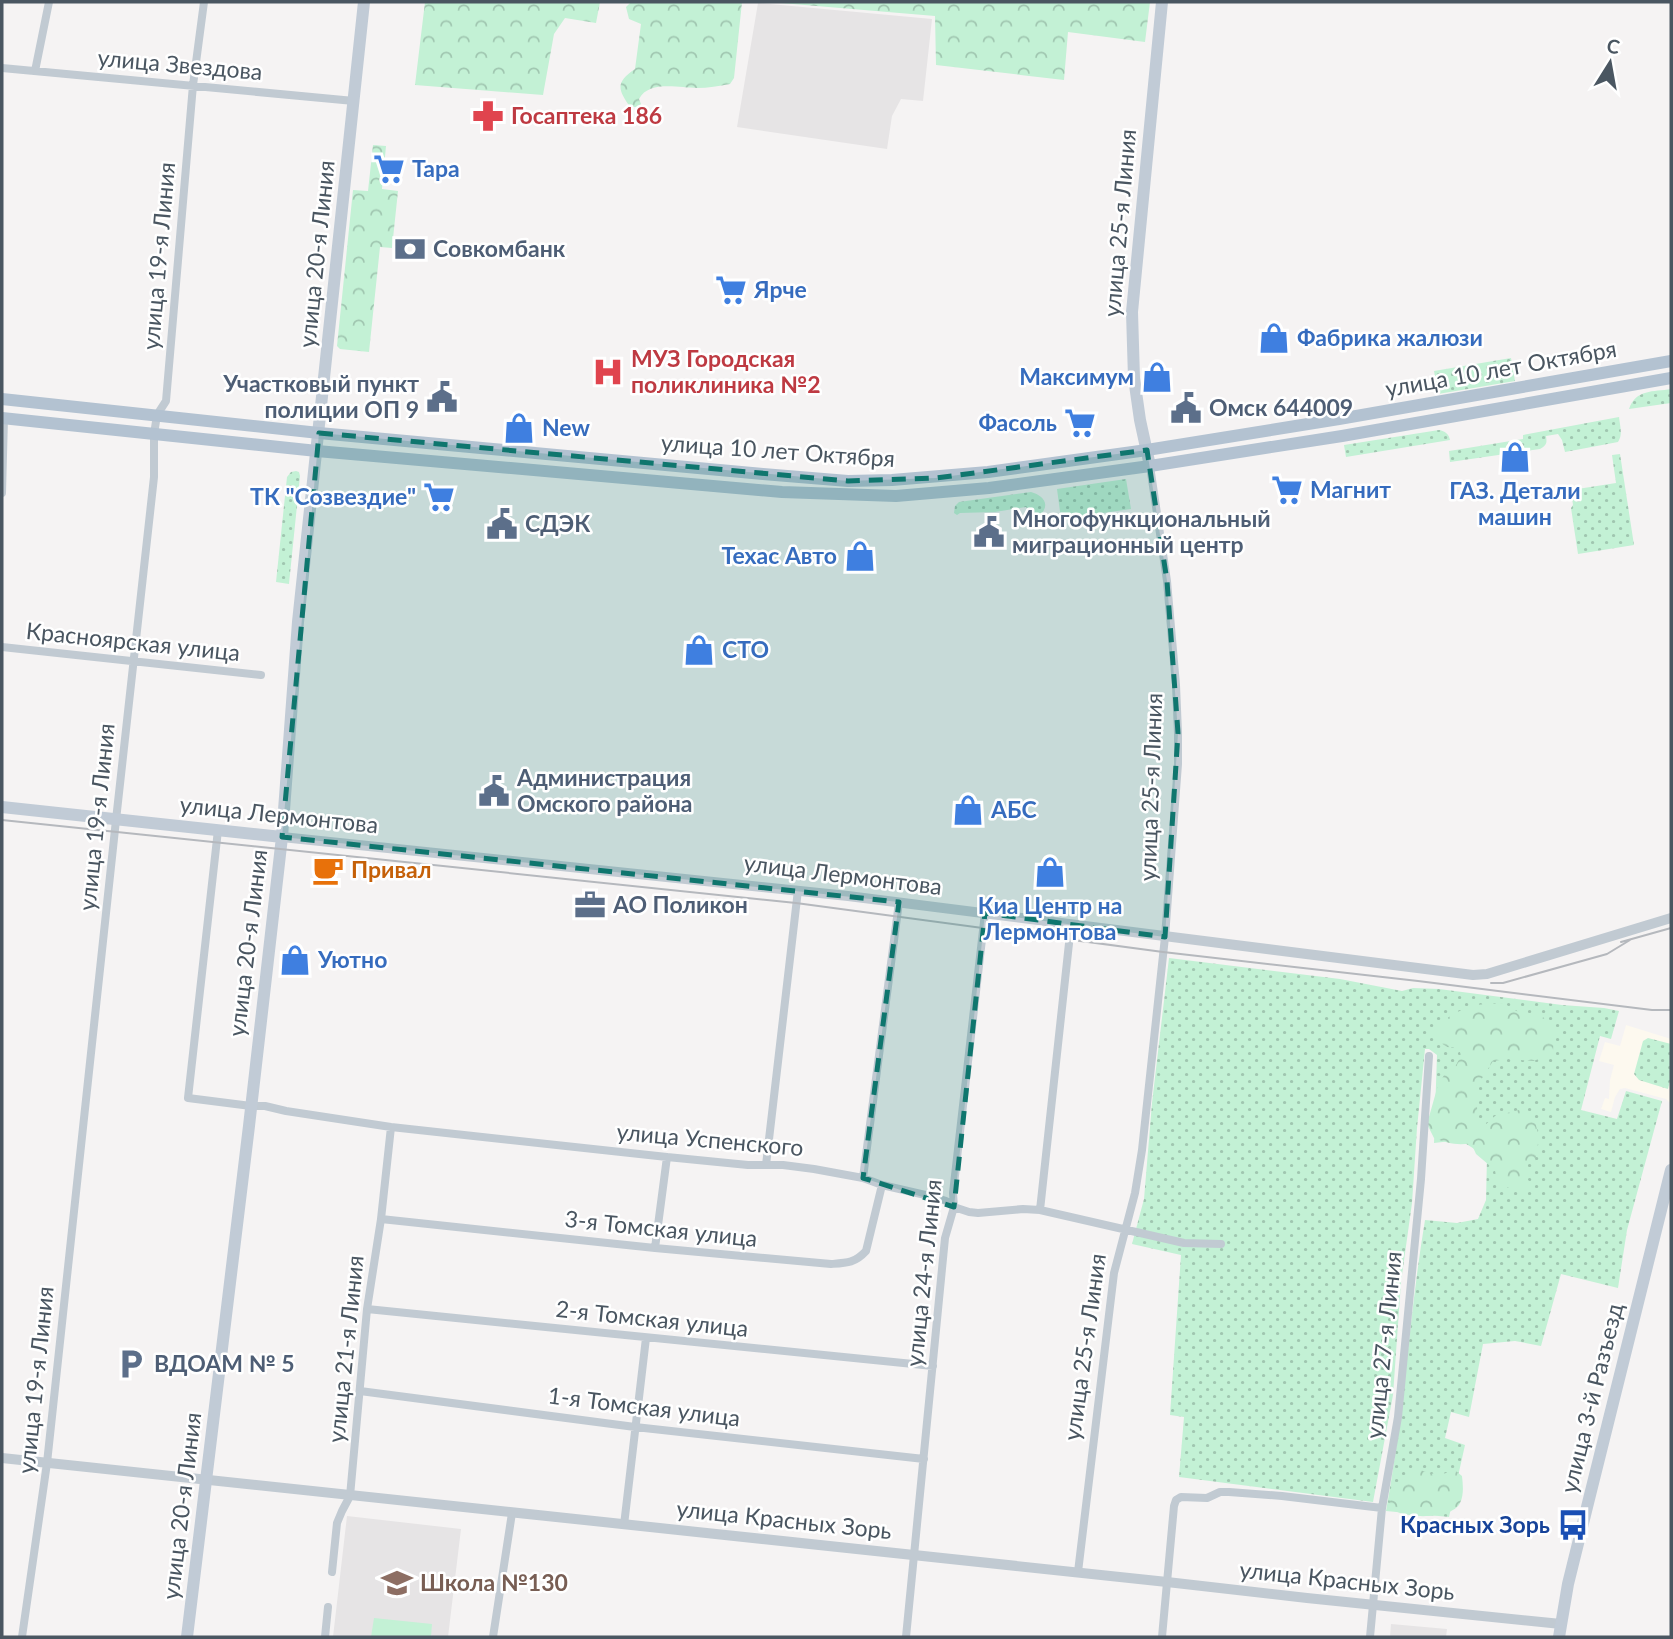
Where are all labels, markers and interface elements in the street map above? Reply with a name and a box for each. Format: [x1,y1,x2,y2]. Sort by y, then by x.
north arrow [1575,28,1645,98]
text: С [1605,33,1622,58]
street label: улица Звездова [96,43,264,85]
pharmacy icon: Госаптека 186 [471,99,505,133]
place label: Госаптека 186 [511,101,662,129]
street label: улица 25-я Линия [1097,128,1141,318]
supermarket icon: Тара [372,152,406,186]
place label: Тара [412,154,460,182]
street label: улица 20-я Линия [292,159,340,349]
street label: улица 19-я Линия [136,161,180,351]
bank icon: Совкомбанк [393,232,427,266]
place label: Совкомбанк [433,234,566,262]
supermarket icon: Ярче [714,273,748,307]
place label: Ярче [753,275,807,303]
shop icon: Фабрика жалюзи [1257,321,1291,355]
place label: Фабрика жалюзи [1297,323,1483,351]
street label: улица 10 лет Октября [1383,334,1619,402]
place label: МУЗ Городская поликлиника №2 [631,344,821,398]
hospital icon: МУЗ Городская поликлиника №2 [591,355,625,389]
shop icon: Максимум [1140,360,1174,394]
place label: Максимум [1019,362,1134,390]
place label: Участковый пункт полиции ОП 9 [222,369,419,423]
public building icon: Участковый пункт полиции ОП 9 [425,380,459,414]
public building icon: Омск 644009 [1169,391,1203,425]
place label: Омск 644009 [1209,393,1353,421]
supermarket icon: Фасоль [1063,406,1097,440]
place label: Фасоль [978,408,1057,436]
shop icon: New [502,411,536,445]
place label: New [542,413,590,441]
street label: улица 10 лет Октября [660,428,896,472]
shop icon: ГАЗ. Детали машин [1498,440,1532,474]
supermarket icon: Магнит [1270,473,1304,507]
place label: Магнит [1310,475,1391,503]
place label: ГАЗ. Детали машин [1449,476,1581,530]
supermarket icon: ТК "Созвездие" [422,480,456,514]
place label: ТК "Созвездие" [250,482,416,510]
place label: Многофункциональный миграционный центр [1012,504,1271,558]
public building icon: СДЭК [485,507,519,541]
place label: СДЭК [525,509,590,537]
public building icon: Многофункциональный миграционный центр [972,515,1006,549]
shop icon: Техас Авто [843,539,877,573]
place label: Техас Авто [721,541,837,569]
street label: Красноярская улица [25,616,241,666]
shop icon: СТО [682,633,716,667]
place label: СТО [722,635,769,663]
street label: улица 25-я Линия [1133,692,1167,882]
street label: улица 19-я Линия [72,722,120,912]
place label: Администрация Омского района [516,763,692,817]
public building icon: Администрация Омского района [477,774,511,808]
street label: улица Лермонтова [179,790,380,838]
shop icon: АБС [951,793,985,827]
place label: АБС [990,795,1037,823]
street label: улица 20-я Линия [222,848,272,1038]
street label: улица Лермонтова [742,848,944,900]
cafe icon: Привал [311,853,345,887]
place label: Привал [351,855,431,883]
shop icon: Киа Центр на Лермонтова [1033,855,1067,889]
office icon: АО Поликон [573,888,607,922]
place label: АО Поликон [612,890,748,918]
place label: Киа Центр на Лермонтова [978,891,1122,945]
shop icon: Уютно [278,943,312,977]
place label: Уютно [317,945,387,973]
street label: улица Успенского [615,1117,805,1161]
street label: улица 24-я Линия [899,1178,947,1368]
street label: 3-я Томская улица [563,1204,759,1252]
street label: улица 27-я Линия [1359,1250,1407,1440]
street label: улица 25-я Линия [1057,1252,1111,1442]
street label: улица 21-я Линия [321,1254,369,1444]
street label: улица 19-я Линия [11,1285,59,1475]
street label: 2-я Томская улица [554,1294,750,1342]
street label: улица 3-й Разъезд [1554,1300,1628,1496]
parking icon: ВДОАМ № 5 [114,1347,148,1381]
place label: ВДОАМ № 5 [154,1349,295,1377]
street label: 1-я Томская улица [546,1380,742,1432]
street label: улица 20-я Линия [156,1411,206,1601]
street label: улица Красных Зорь [675,1494,893,1544]
bus stop icon: Красных Зорь [1556,1508,1590,1542]
place label: Красных Зорь [1400,1510,1550,1538]
street label: улица Красных Зорь [1238,1555,1456,1605]
school or university icon: Школа №130 [380,1566,414,1600]
place label: Школа №130 [420,1568,568,1596]

